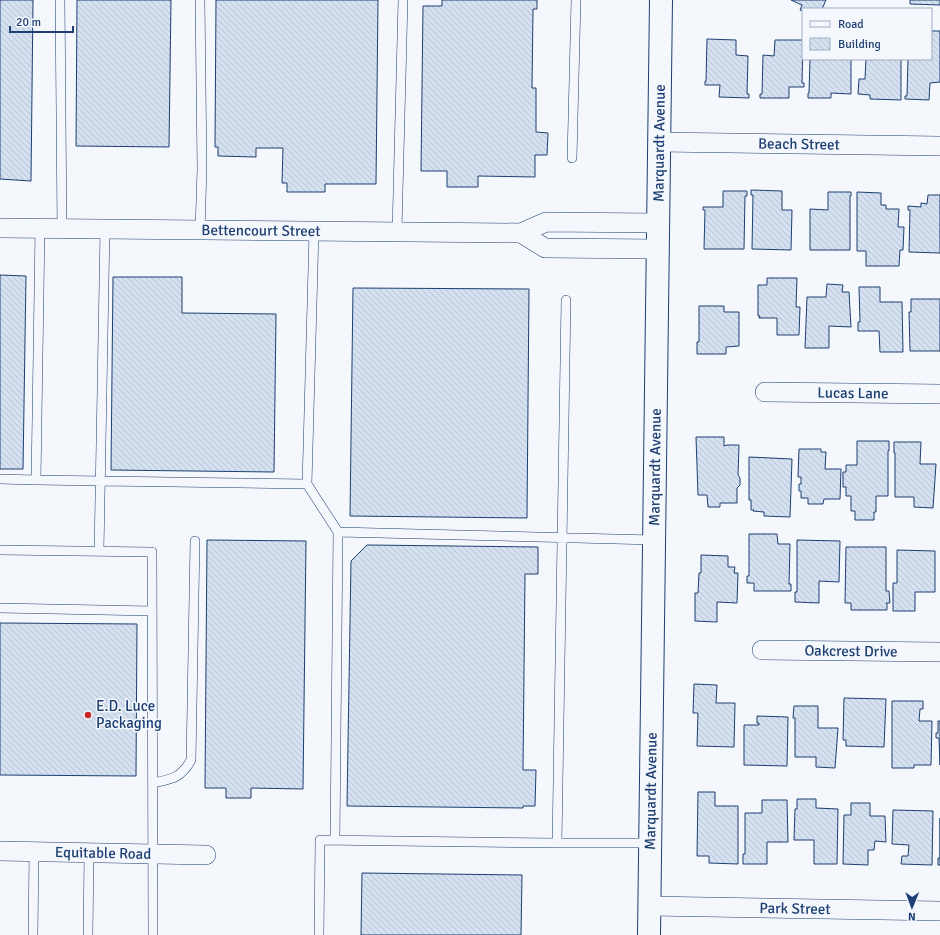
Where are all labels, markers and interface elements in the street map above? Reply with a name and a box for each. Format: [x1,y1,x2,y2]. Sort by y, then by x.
scale bar [10,8,73,34]
legend [802,8,932,60]
text: 20 m [16,15,41,30]
text: Road [838,17,864,32]
text: Building [838,37,881,52]
street label: Marquardt Avenue [649,84,669,202]
street label: Beach Street [758,134,840,154]
street label: Bettencourt Street [201,221,321,240]
street label: Lucas Lane [817,384,889,402]
street label: Marquardt Avenue [645,408,665,526]
street label: Oakcrest Drive [804,641,898,661]
place label: E.D. Luce Packaging [96,697,162,732]
marker: E.D. Luce Packaging [83,710,93,720]
street label: Marquardt Avenue [641,732,661,850]
street label: Equitable Road [55,843,151,863]
north arrow [892,887,932,927]
street label: Park Street [759,899,831,918]
text: N [908,910,916,923]

